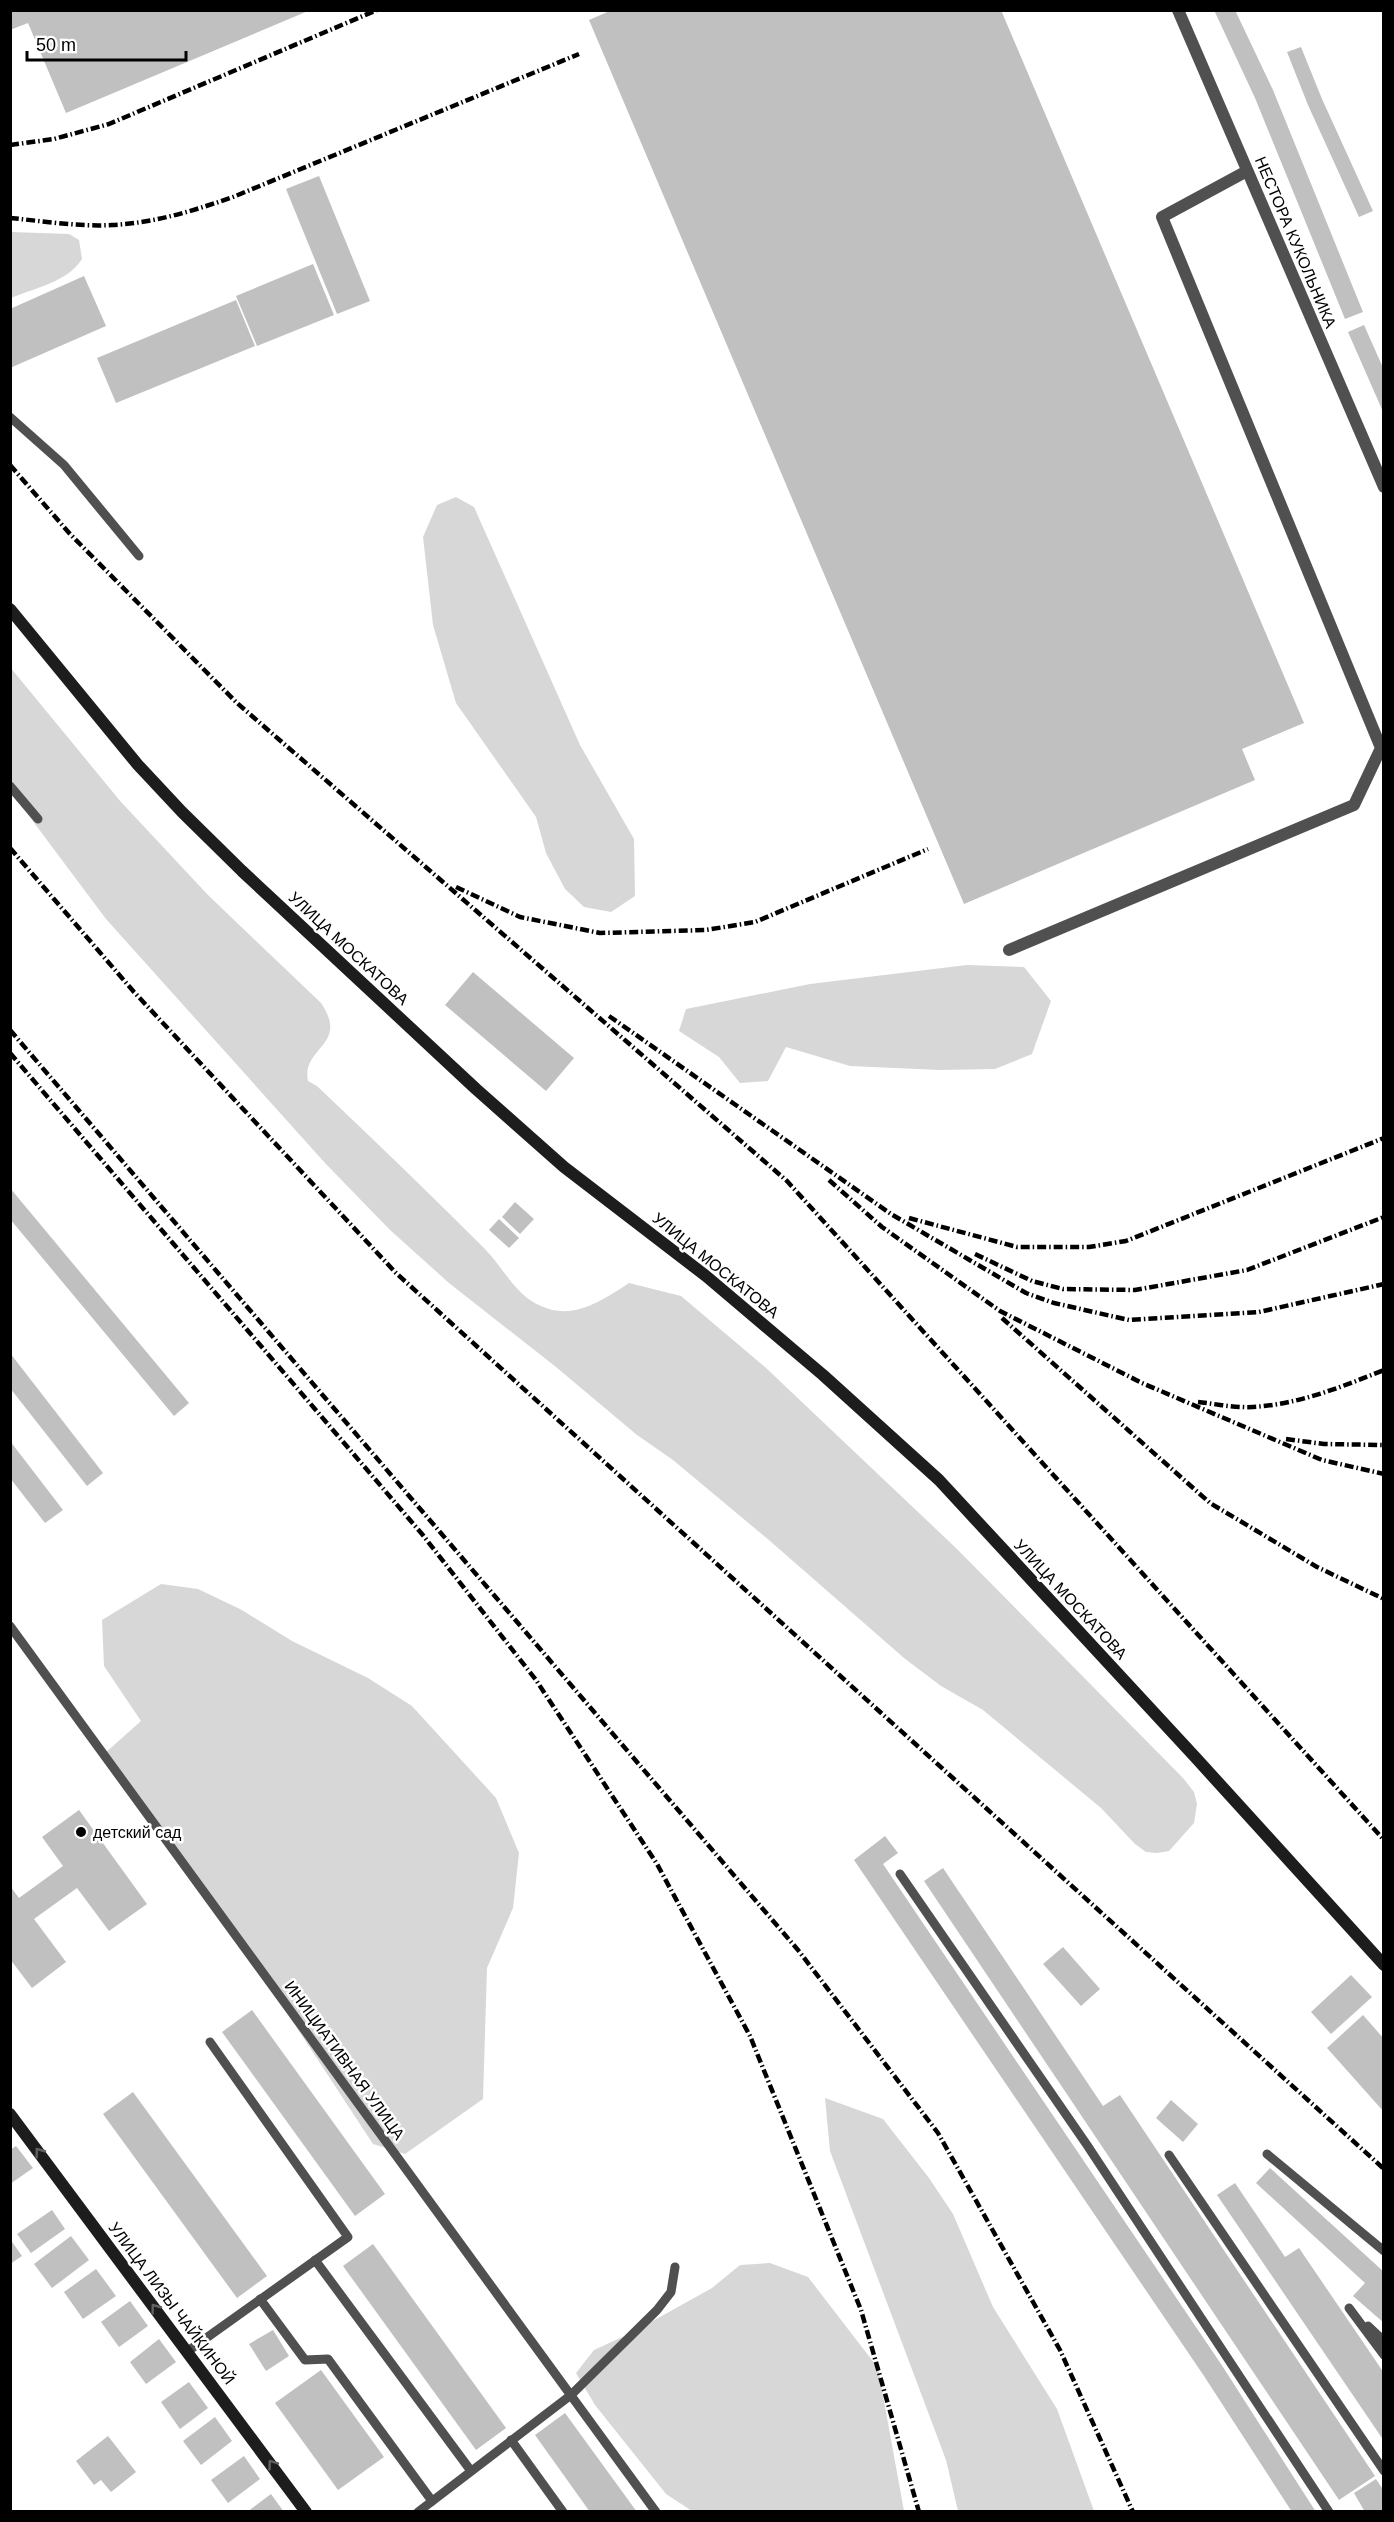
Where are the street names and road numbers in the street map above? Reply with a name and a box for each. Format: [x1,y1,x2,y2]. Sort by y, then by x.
street label: НЕСТОРА КУКОЛЬНИКА [1252,154,1340,331]
street label: УЛИЦА МОСКАТОВА [285,889,412,1008]
street label: УЛИЦА МОСКАТОВА [649,1209,782,1322]
street label: УЛИЦА МОСКАТОВА [1011,1536,1131,1663]
street label: ИНИЦИАТИВНАЯ УЛИЦА [281,1978,408,2143]
street label: УЛИЦА ЛИЗЫ ЧАЙКИНОЙ [105,2219,239,2387]

